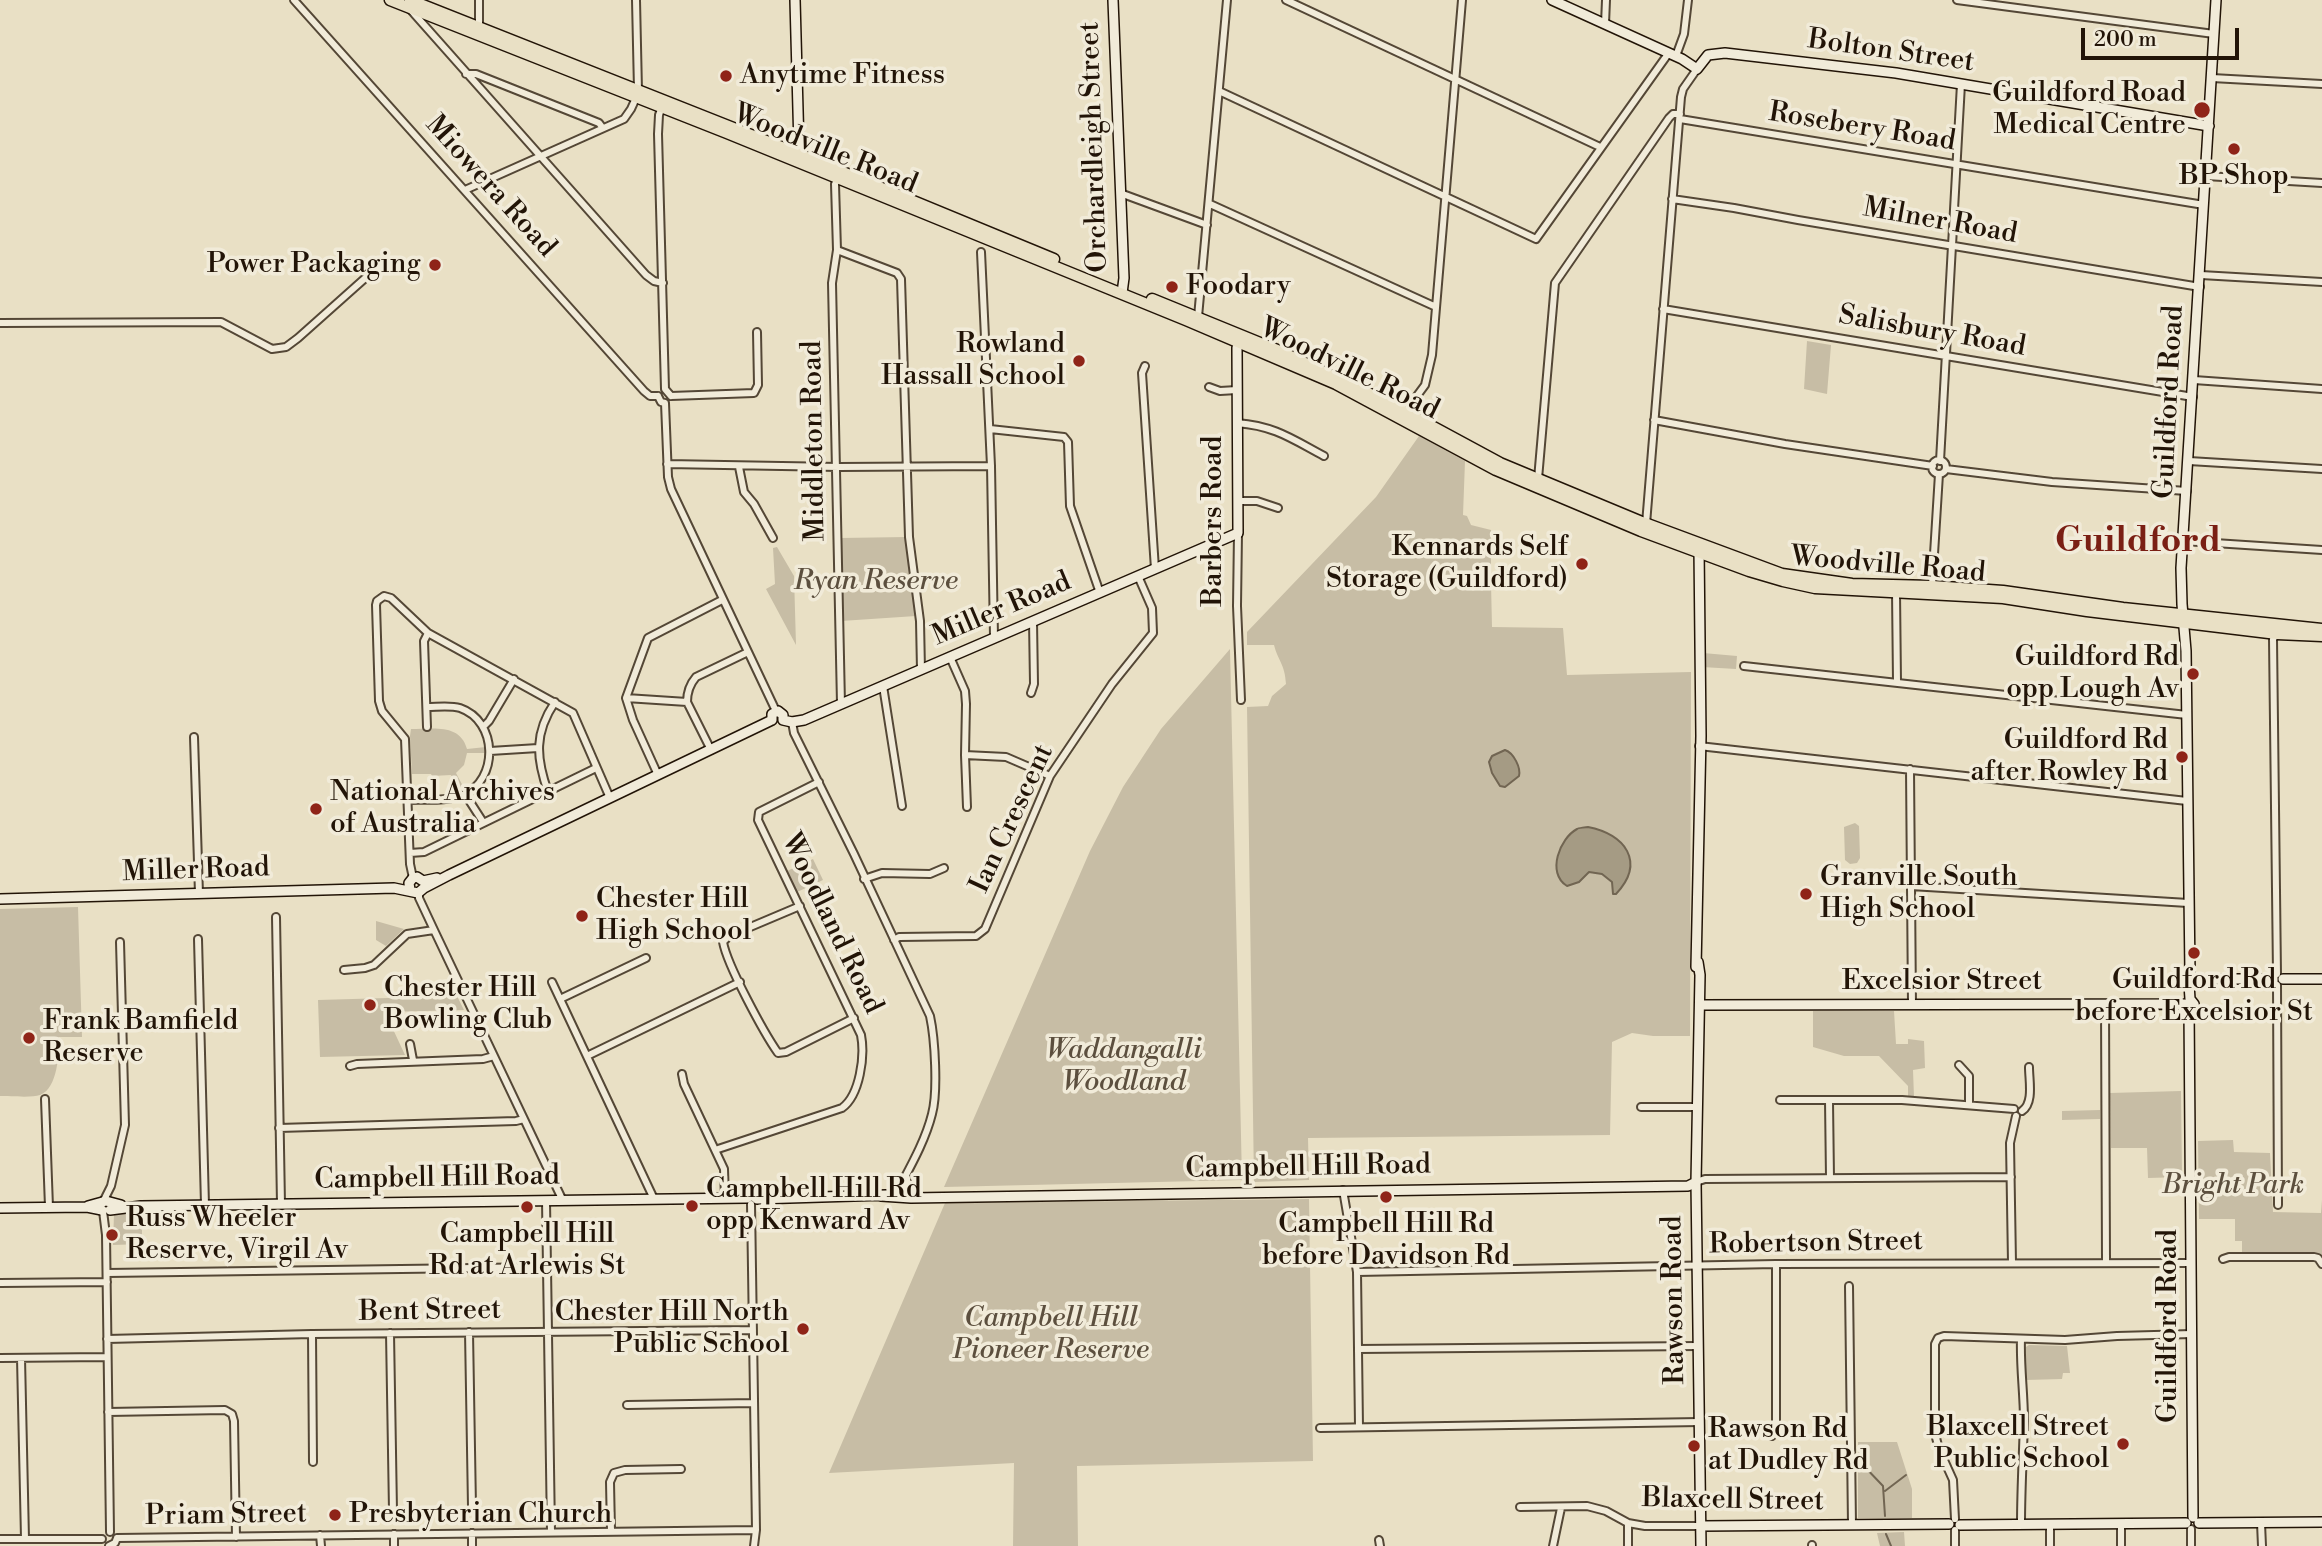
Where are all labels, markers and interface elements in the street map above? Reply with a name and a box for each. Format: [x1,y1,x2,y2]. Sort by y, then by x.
scale bar [2084,14,2242,58]
street label: Orchardleigh Street [1074,21,1116,273]
street label: Bolton Street [1806,24,1976,80]
text: 200 m [2094,27,2157,53]
place label: Anytime Fitness [740,59,945,93]
marker: Anytime Fitness [718,68,734,84]
place label: Guildford Road Medical Centre [1992,77,2186,143]
street label: Rosebery Road [1766,97,1958,159]
street label: Woodville Road [728,98,922,202]
marker: Guildford Road Medical Centre [2192,100,2212,120]
street label: Miowera Road [418,109,562,265]
marker: BP Shop [2226,141,2242,157]
place label: BP Shop [2179,160,2289,194]
street label: Milner Road [1860,192,2020,252]
place label: Power Packaging [207,248,421,282]
marker: Power Packaging [427,257,443,273]
place label: Foodary [1186,270,1291,304]
marker: Foodary [1164,279,1180,295]
street label: Salisbury Road [1836,299,2028,365]
street label: Guildford Road [2148,304,2192,500]
street label: Woodville Road [1254,312,1444,428]
place label: Rowland Hassall School [881,328,1065,394]
street label: Middleton Road [796,340,834,542]
marker: Rowland Hassall School [1071,353,1087,369]
street label: Barbers Road [1197,436,1231,606]
district label: Guildford [2055,522,2221,564]
place label: Kennards Self Storage (Guildford) [1326,531,1568,597]
street label: Woodville Road [1789,541,1987,591]
marker: Kennards Self Storage (Guildford) [1574,556,1590,572]
park label: Ryan Reserve [794,565,958,599]
street label: Miller Road [928,566,1076,654]
place label: Guildford Rd opp Lough Av [2006,641,2179,707]
marker: Guildford Rd opp Lough Av [2185,666,2201,682]
place label: Guildford Rd after Rowley Rd [1970,724,2168,790]
street label: Ian Crescent [964,740,1062,898]
marker: Guildford Rd after Rowley Rd [2174,749,2190,765]
place label: National Archives of Australia [330,776,555,842]
marker: National Archives of Australia [308,801,324,817]
street label: Woodland Road [773,828,889,1020]
street label: Miller Road [122,852,270,890]
place label: Granville South High School [1820,861,2018,927]
place label: Chester Hill High School [596,883,751,949]
marker: Granville South High School [1798,886,1814,902]
marker: Chester Hill High School [574,908,590,924]
marker: Guildford Rd before Excelsior St [2186,945,2202,961]
place label: Guildford Rd before Excelsior St [2075,964,2313,1030]
street label: Excelsior Street [1842,965,2042,999]
place label: Chester Hill Bowling Club [384,972,552,1038]
marker: Chester Hill Bowling Club [362,997,378,1013]
place label: Frank Bamfield Reserve [43,1005,238,1071]
marker: Frank Bamfield Reserve [21,1030,37,1046]
park label: Waddangalli Woodland [1046,1034,1202,1100]
street label: Campbell Hill Road [1185,1149,1431,1187]
street label: Campbell Hill Road [314,1160,560,1198]
park label: Bright Park [2162,1169,2304,1203]
place label: Campbell Hill Rd opp Kenward Av [706,1173,922,1239]
marker: Campbell Hill Rd before Davidson Rd [1378,1189,1394,1205]
marker: Campbell Hill Rd opp Kenward Av [684,1198,700,1214]
marker: Campbell Hill Rd at Arlewis St [519,1199,535,1215]
place label: Russ Wheeler Reserve, Virgil Av [126,1202,348,1268]
place label: Campbell Hill Rd before Davidson Rd [1262,1208,1510,1274]
street label: Rawson Road [1657,1215,1693,1385]
place label: Campbell Hill Rd at Arlewis St [429,1218,625,1284]
street label: Robertson Street [1709,1225,1923,1263]
marker: Russ Wheeler Reserve, Virgil Av [104,1227,120,1243]
street label: Guildford Road [2152,1229,2186,1423]
street label: Bent Street [359,1294,501,1330]
place label: Chester Hill North Public School [555,1296,789,1362]
park label: Campbell Hill Pioneer Reserve [953,1302,1149,1368]
marker: Chester Hill North Public School [795,1321,811,1337]
place label: Blaxcell Street Public School [1927,1411,2109,1477]
place label: Rawson Rd at Dudley Rd [1708,1413,1868,1479]
marker: Blaxcell Street Public School [2115,1436,2131,1452]
marker: Rawson Rd at Dudley Rd [1686,1438,1702,1454]
street label: Blaxcell Street [1642,1483,1824,1519]
street label: Priam Street [145,1498,307,1534]
place label: Presbyterian Church [349,1498,612,1532]
marker: Presbyterian Church [327,1507,343,1523]

